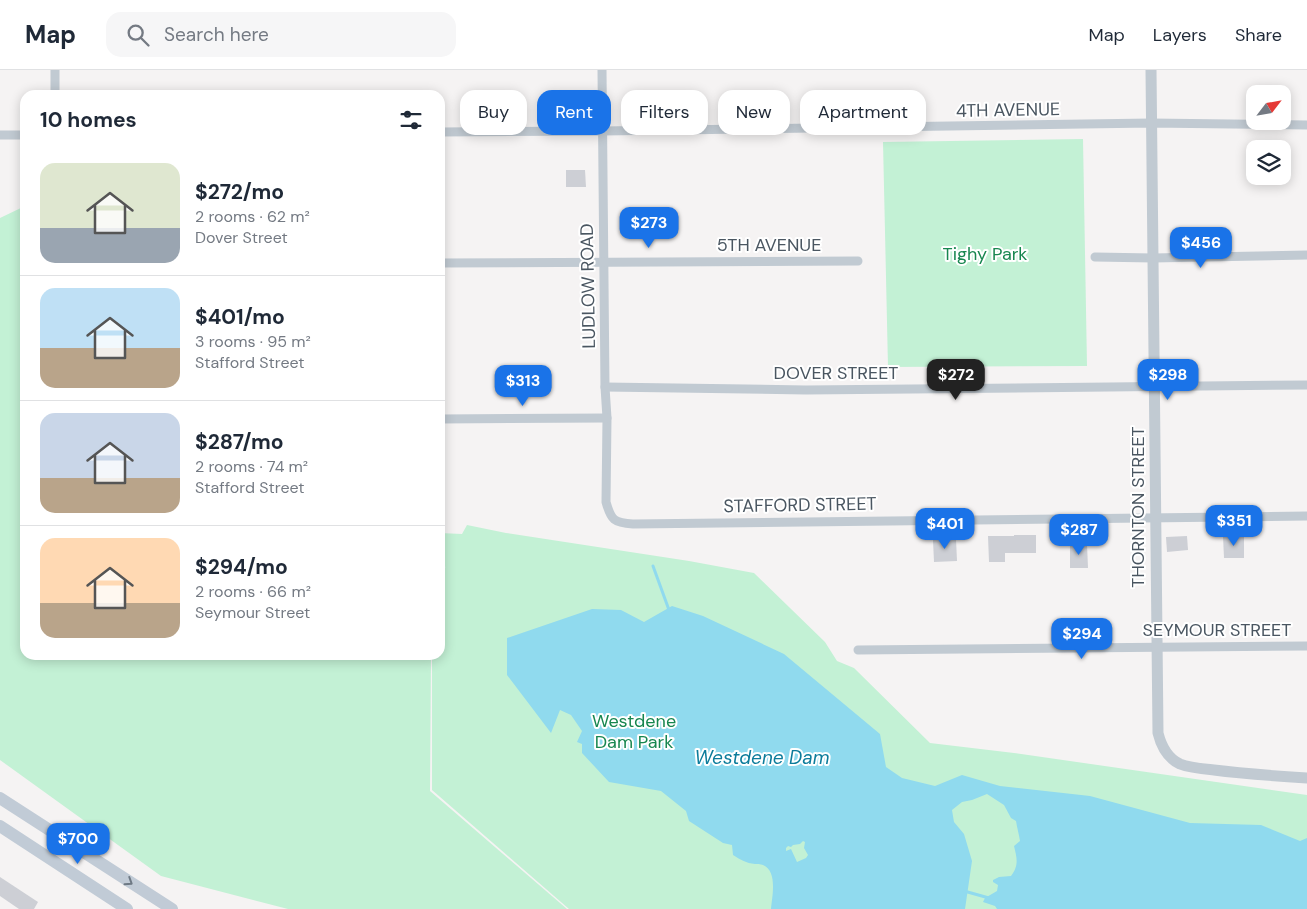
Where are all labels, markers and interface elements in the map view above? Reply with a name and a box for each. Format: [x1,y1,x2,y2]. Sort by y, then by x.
search box [106,12,456,57]
text: Map [25,19,76,50]
icon: search [124,21,152,49]
text: Search here [164,22,269,47]
text: Map [1089,23,1125,47]
text: Layers [1153,23,1207,47]
text: Share [1235,23,1282,47]
north arrow [1246,85,1291,130]
map controls [1246,85,1291,185]
chip: Buy [460,90,527,135]
chip: Rent [537,90,611,135]
chip: Filters [621,90,708,135]
chip: New [718,90,790,135]
chip: Apartment [800,90,926,135]
street label: 4TH AVENUE [956,97,1060,123]
text: 10 homes [40,106,137,134]
icon: filters [397,106,425,134]
button: layers [1246,140,1291,185]
text: $272/mo [195,178,284,206]
icon: home [80,183,140,243]
text: 2 rooms · 62 m² [195,206,310,227]
pin: $273 [619,206,679,249]
text: $273 [631,212,667,233]
street label: LUDLOW ROAD [575,223,601,349]
pin: $456 [1171,226,1231,269]
text: Dover Street [195,227,288,248]
text: $456 [1181,232,1221,253]
street label: 5TH AVENUE [717,233,821,257]
park label: Tighy Park [943,242,1027,266]
text: $401/mo [195,303,285,331]
icon: home [80,308,140,368]
text: 3 rooms · 95 m² [195,331,311,352]
text: Stafford Street [195,352,305,373]
pin: $272 [926,358,986,401]
pin: $298 [1138,358,1198,401]
street label: DOVER STREET [774,361,898,385]
pin: $313 [493,364,553,407]
text: $272 [938,364,974,385]
text: $298 [1148,364,1188,385]
text: $313 [506,370,540,391]
street label: THORNTON STREET [1126,426,1150,588]
text: $287/mo [195,428,284,456]
icon: home [80,433,140,493]
text: 2 rooms · 74 m² [195,456,308,477]
text: Stafford Street [195,477,305,498]
street label: STAFFORD STREET [723,492,877,518]
pin: $351 [1204,504,1264,547]
pin: $401 [915,508,975,550]
text: $351 [1216,510,1252,531]
text: $401 [926,513,964,534]
pin: $287 [1049,514,1109,556]
text: $287 [1060,519,1098,540]
text: $294/mo [195,553,288,581]
icon: home [80,558,140,618]
text: 2 rooms · 66 m² [195,581,311,602]
text: Seymour Street [195,602,310,623]
pin: $294 [1052,618,1112,660]
street label: SEYMOUR STREET [1143,618,1291,642]
text: $294 [1062,623,1102,644]
park label: Westdene Dam Park [592,709,676,754]
water label: Westdene Dam [695,745,830,770]
pin: $700 [48,822,108,865]
text: $700 [58,828,98,849]
one-way arrow [124,875,133,885]

